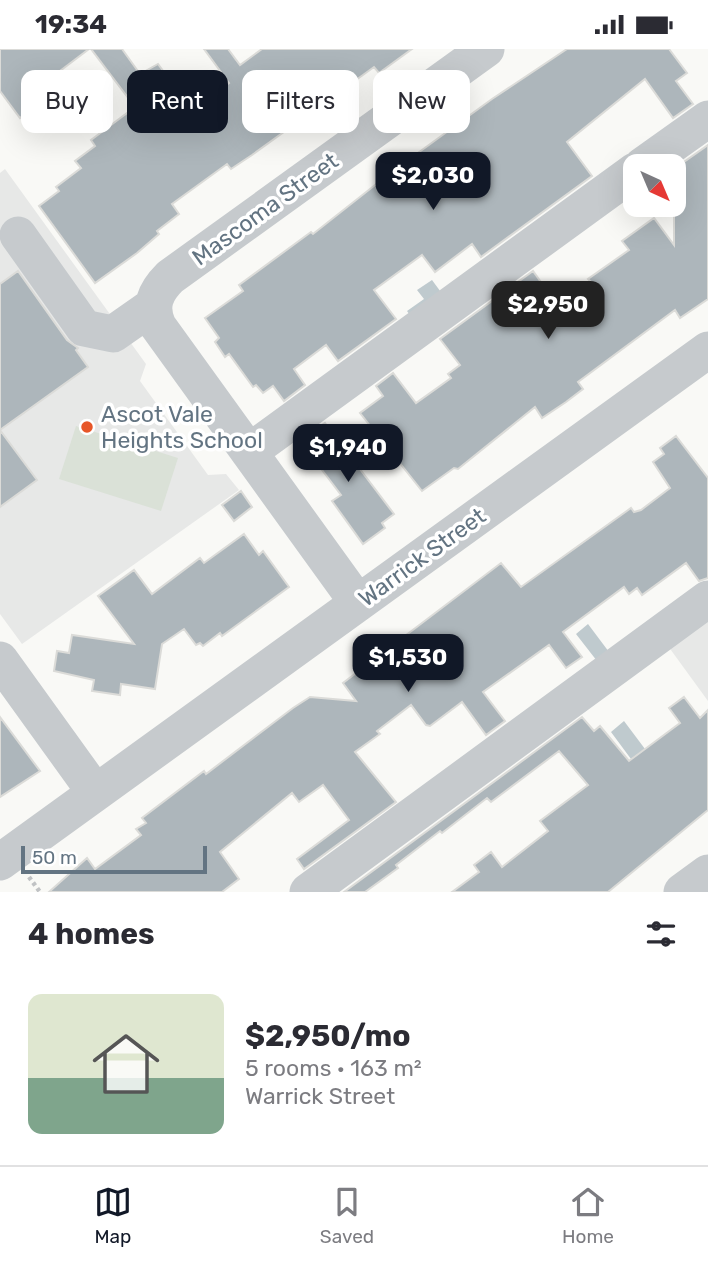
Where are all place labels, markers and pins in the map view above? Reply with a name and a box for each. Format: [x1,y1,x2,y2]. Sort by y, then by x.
pin: $2,030 [376,153,490,212]
pin: $2,950 [491,281,605,341]
place label: Ascot Vale Heights School [101,400,263,454]
marker: Ascot Vale Heights School [79,419,95,435]
pin: $1,940 [291,425,405,484]
pin: $1,530 [351,635,465,694]

